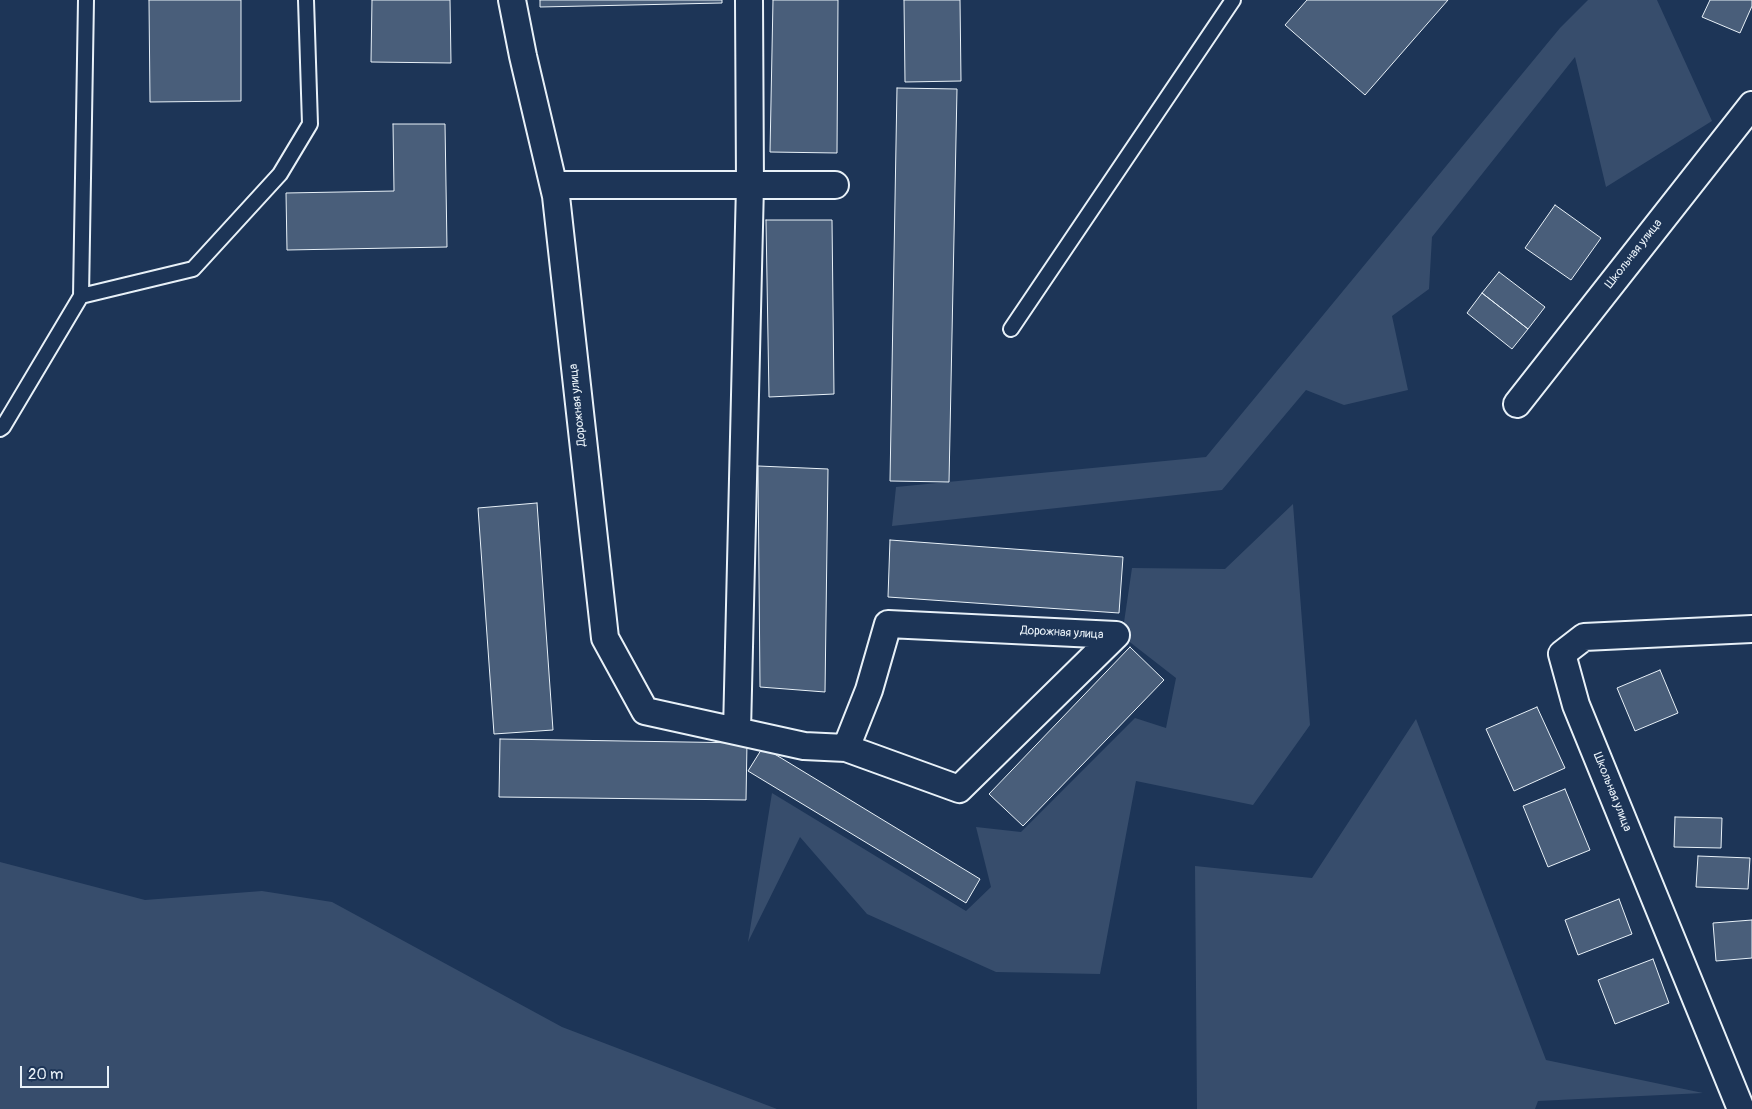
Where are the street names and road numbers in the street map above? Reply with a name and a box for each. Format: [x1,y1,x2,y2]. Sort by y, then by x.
street label: Школьная улица [1602,216,1666,292]
street label: Дорожная улица [566,363,590,447]
street label: Дорожная улица [1020,624,1104,642]
street label: Школьная улица [1590,750,1634,834]

